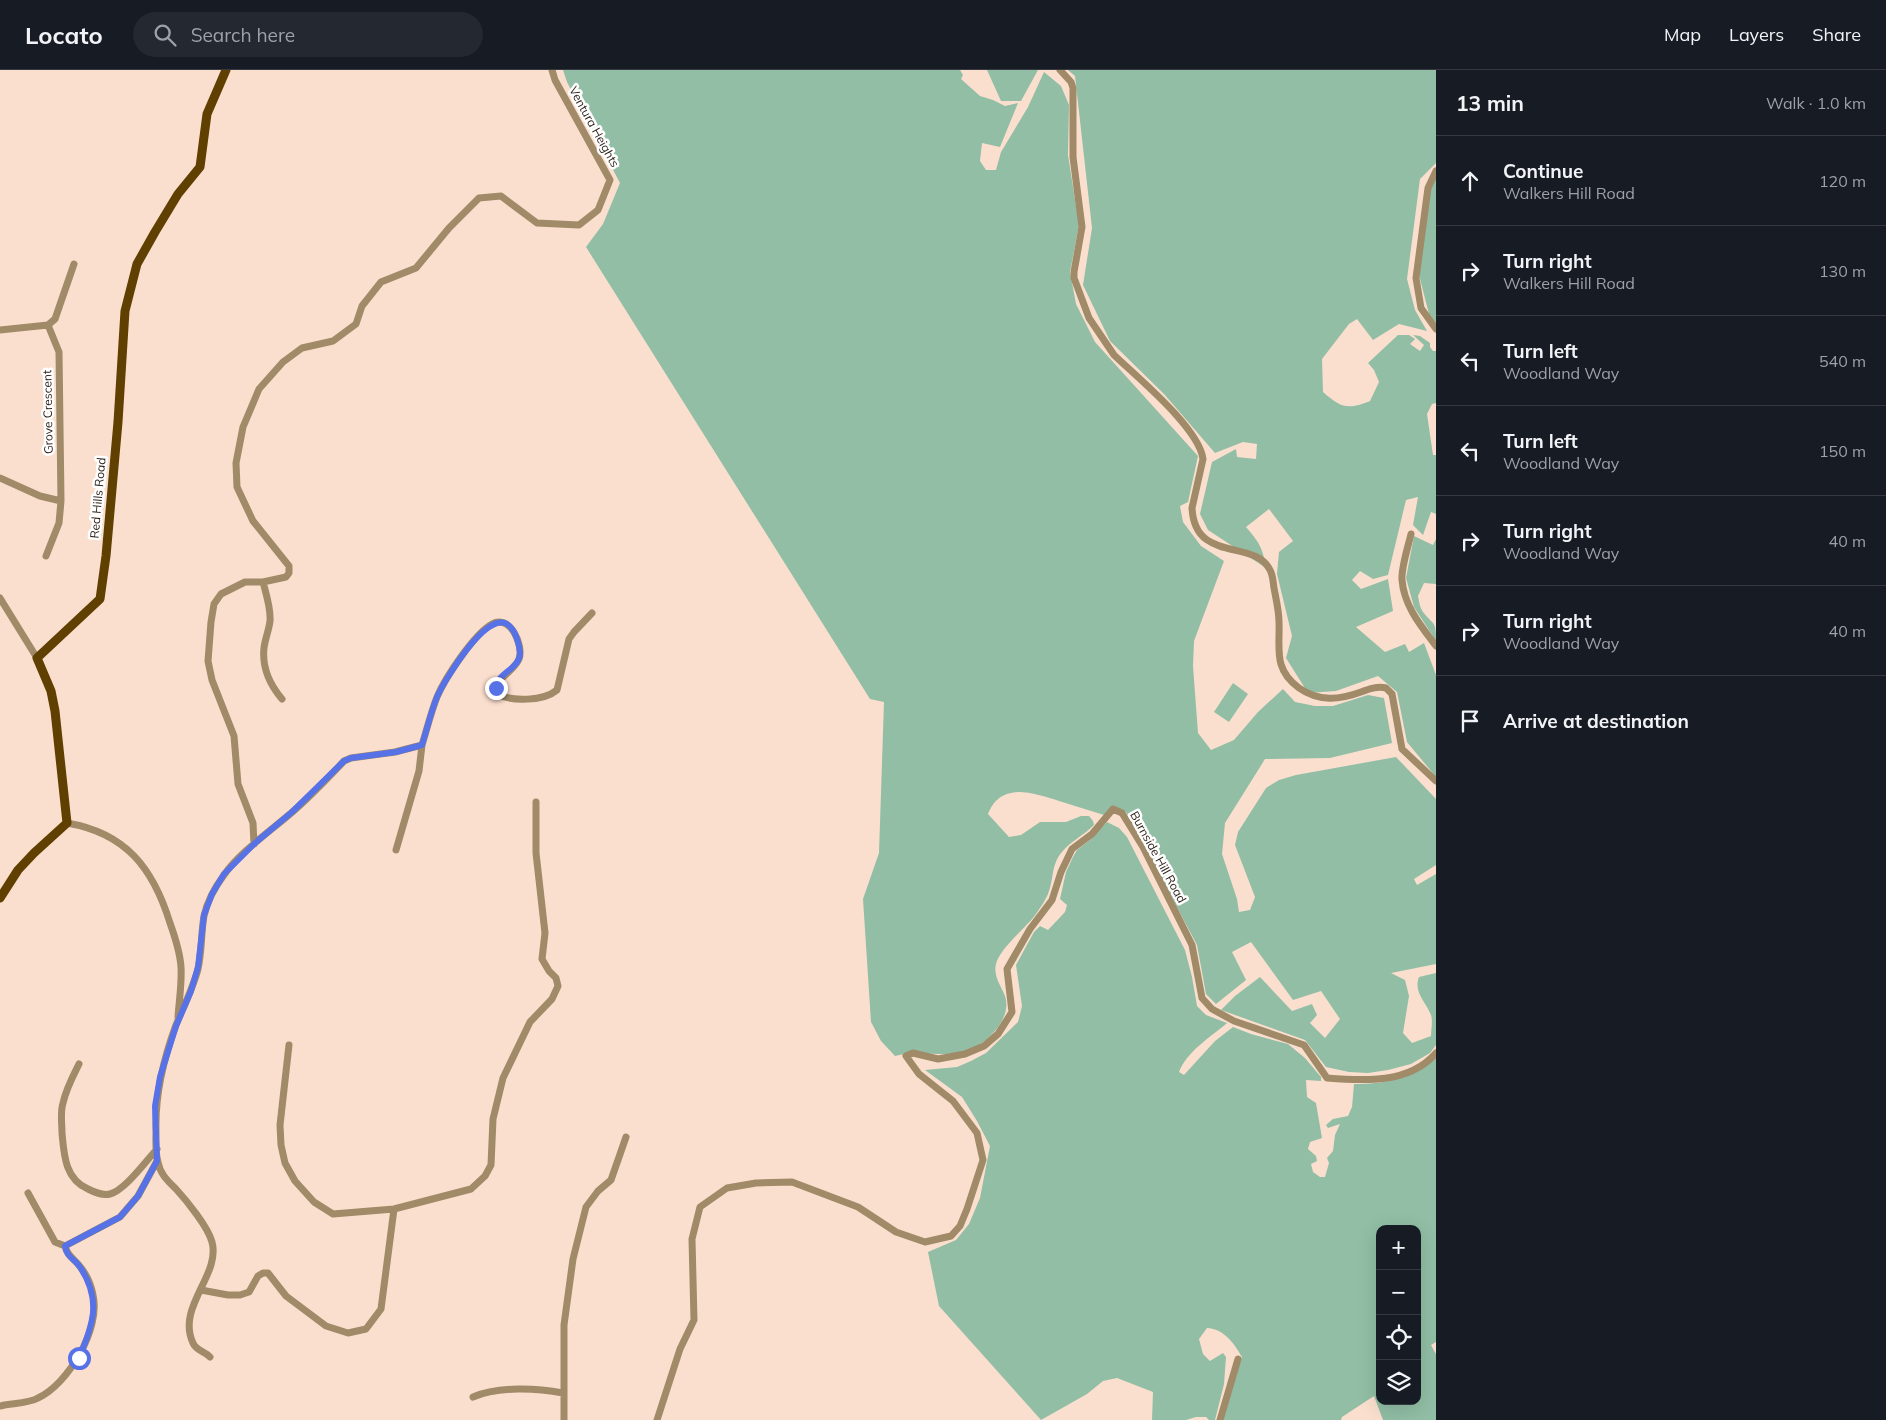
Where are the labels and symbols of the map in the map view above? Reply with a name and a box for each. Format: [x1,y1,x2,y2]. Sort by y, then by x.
street label: Ventura Heights [566,84,623,170]
street label: Grove Crescent [39,370,56,454]
street label: Red Hills Road [86,457,109,539]
route end [485,677,508,700]
street label: Burnside Hill Road [1127,808,1190,905]
route start [68,1347,91,1370]

